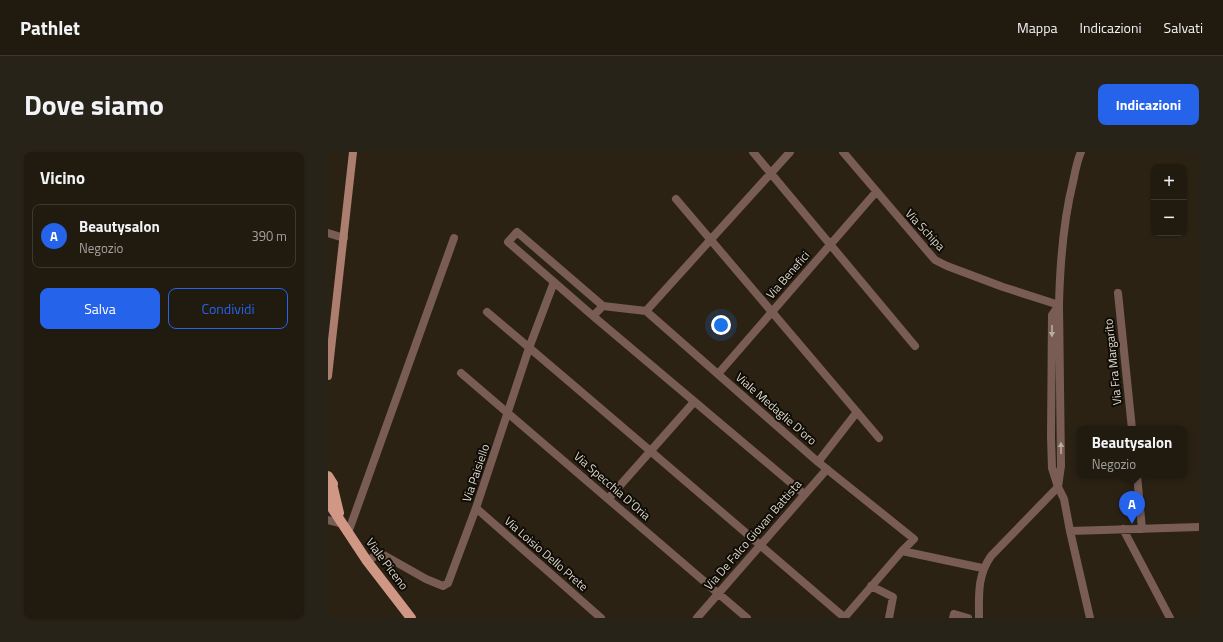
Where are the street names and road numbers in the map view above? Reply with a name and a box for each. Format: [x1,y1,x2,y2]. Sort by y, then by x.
street label: Via Schipa [901,204,950,255]
street label: Via Benefici [761,246,814,303]
street label: Via Fra Margarito [1099,318,1126,406]
street label: Viale Medaglie D'oro [731,368,821,449]
street label: Via Paisiello [457,441,494,504]
street label: Via Specchia D'Oria [570,447,655,524]
street label: Via De Falco Giovan Battista [699,475,806,594]
street label: Via Loisio Dello Prete [500,512,593,596]
street label: Viale Piceno [362,534,413,594]

